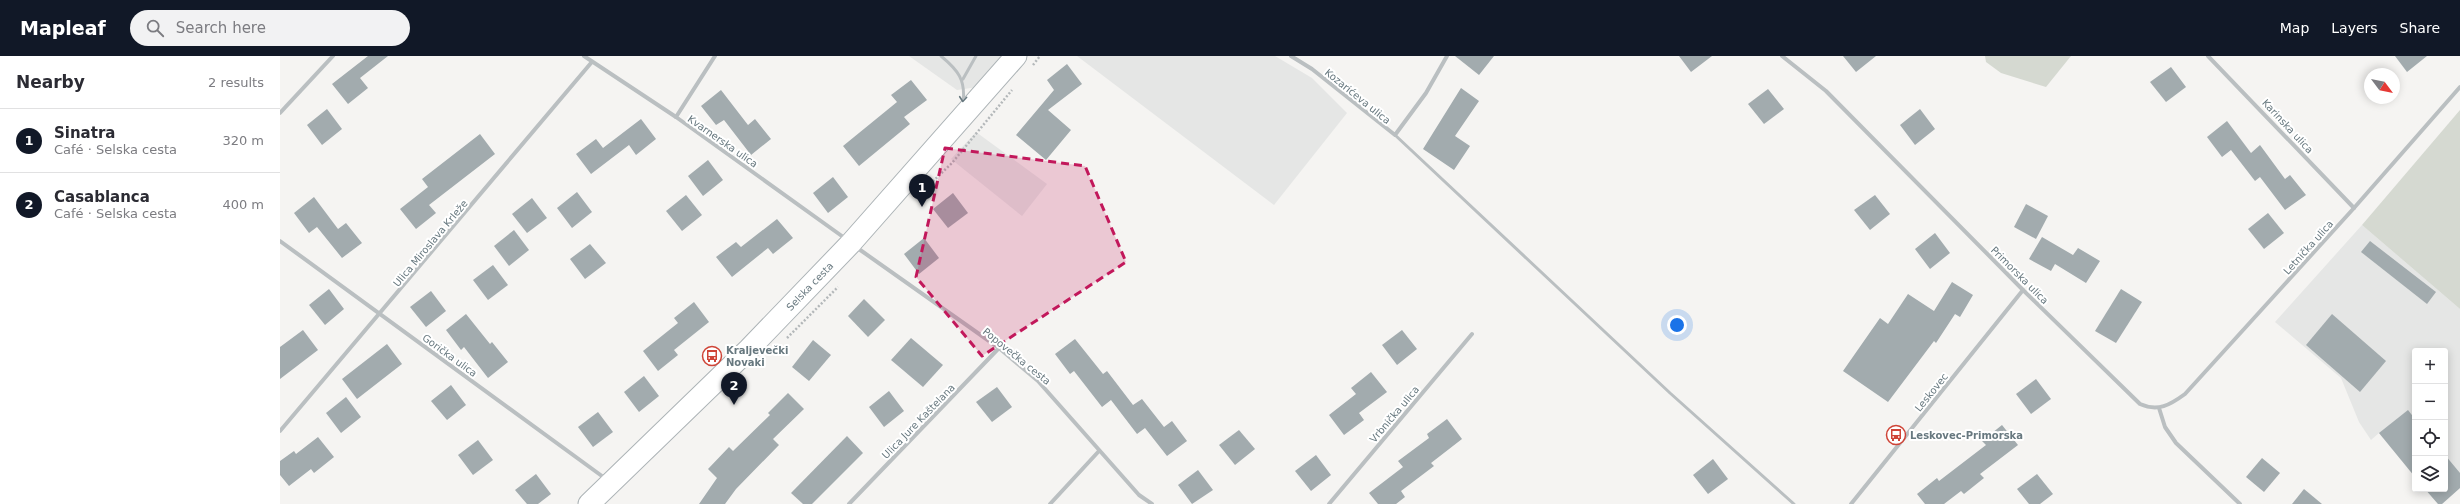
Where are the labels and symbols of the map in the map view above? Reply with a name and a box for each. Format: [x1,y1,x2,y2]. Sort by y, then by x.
street label: Kozarićeva ulica [1323,67,1393,126]
north arrow [2364,68,2400,104]
one-way arrow [959,96,968,102]
street label: Karinska ulica [2260,97,2315,155]
street label: Kvarnerska ulica [686,113,760,170]
pin: 1 [909,174,935,207]
street label: Ulica Miroslava Krleže [391,198,470,289]
street label: Letnička ulica [2281,218,2335,276]
street label: Primorska ulica [1989,244,2051,306]
street label: Selska cesta [784,260,835,313]
your location [1667,315,1687,335]
street label: Popovečka cesta [981,326,1053,387]
street label: Gorička ulica [420,332,479,379]
bus stop icon: Kraljevečki Novaki [701,345,723,367]
place label: Kraljevečki Novaki [726,345,788,368]
street label: Leskovec [1913,371,1950,414]
pin: 2 [721,372,747,405]
street label: Ulica Jure Kaštelana [880,382,957,461]
street label: Vrbnička ulica [1368,384,1421,445]
bus stop icon: Leskovec-Primorska [1885,424,1907,446]
place label: Leskovec-Primorska [1910,430,2023,441]

